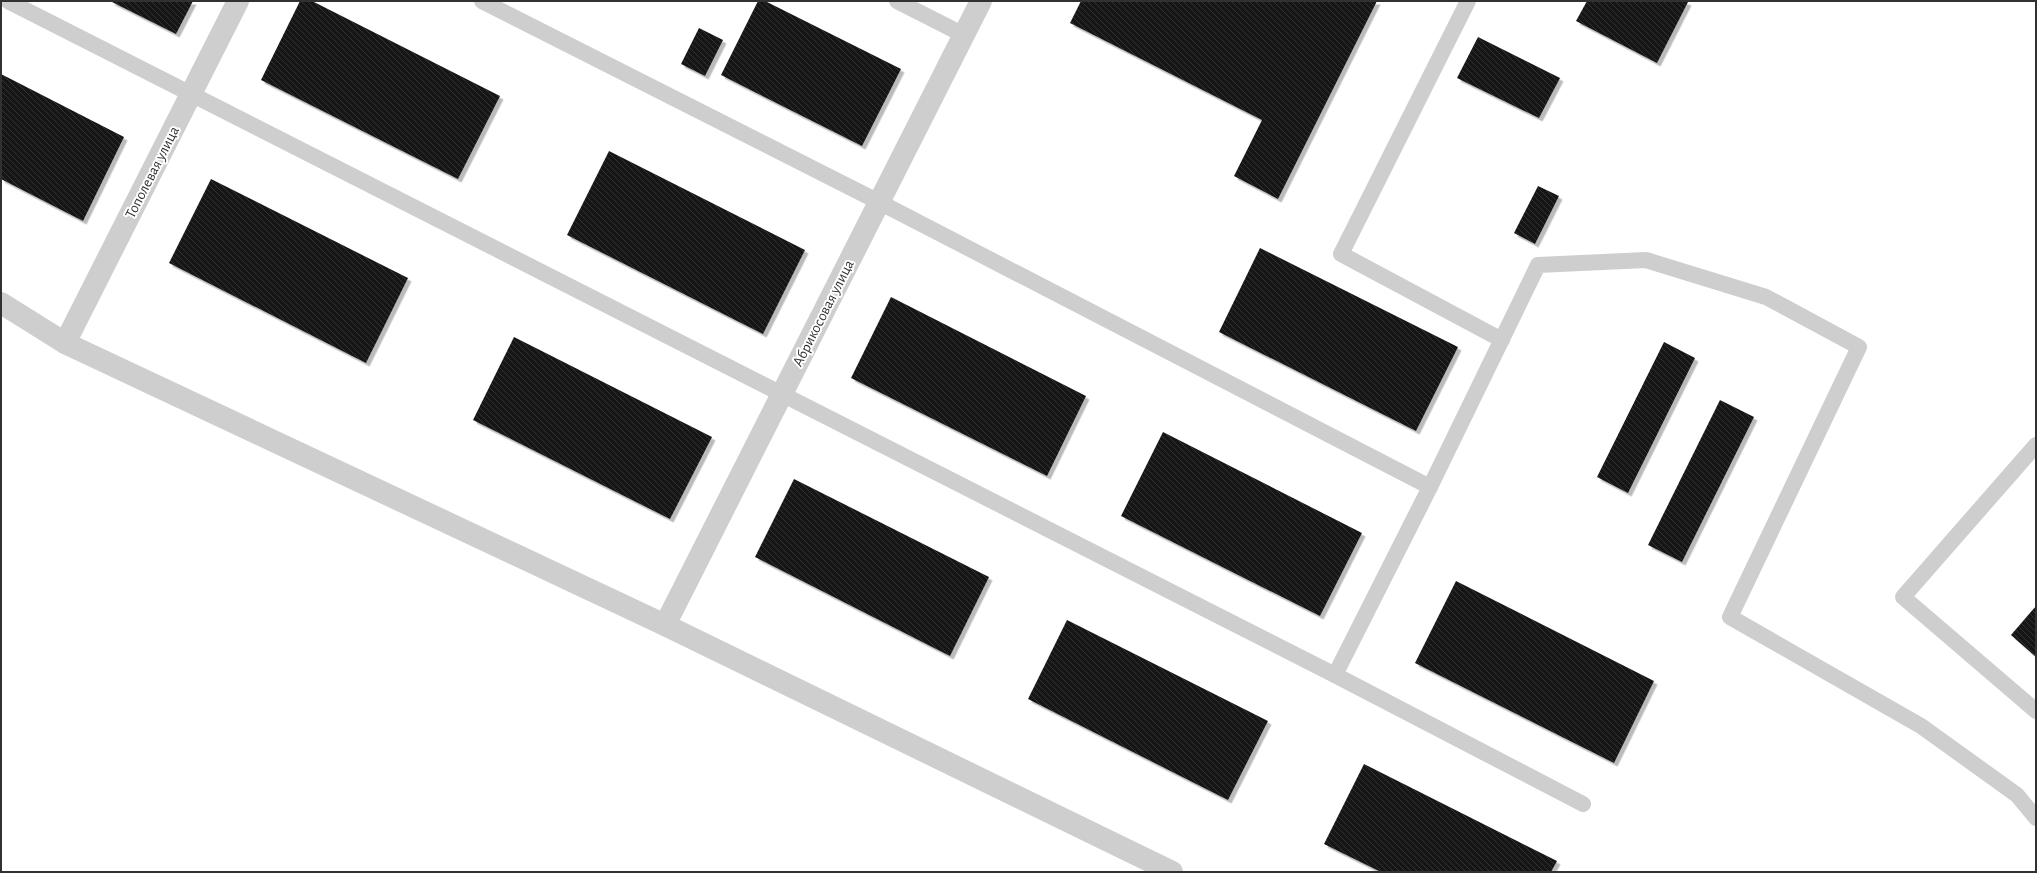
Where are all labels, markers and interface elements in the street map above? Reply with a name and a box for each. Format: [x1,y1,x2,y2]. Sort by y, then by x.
street label: Тополевая улица [123,124,182,221]
street label: Абрикосовая улица [790,257,857,369]

